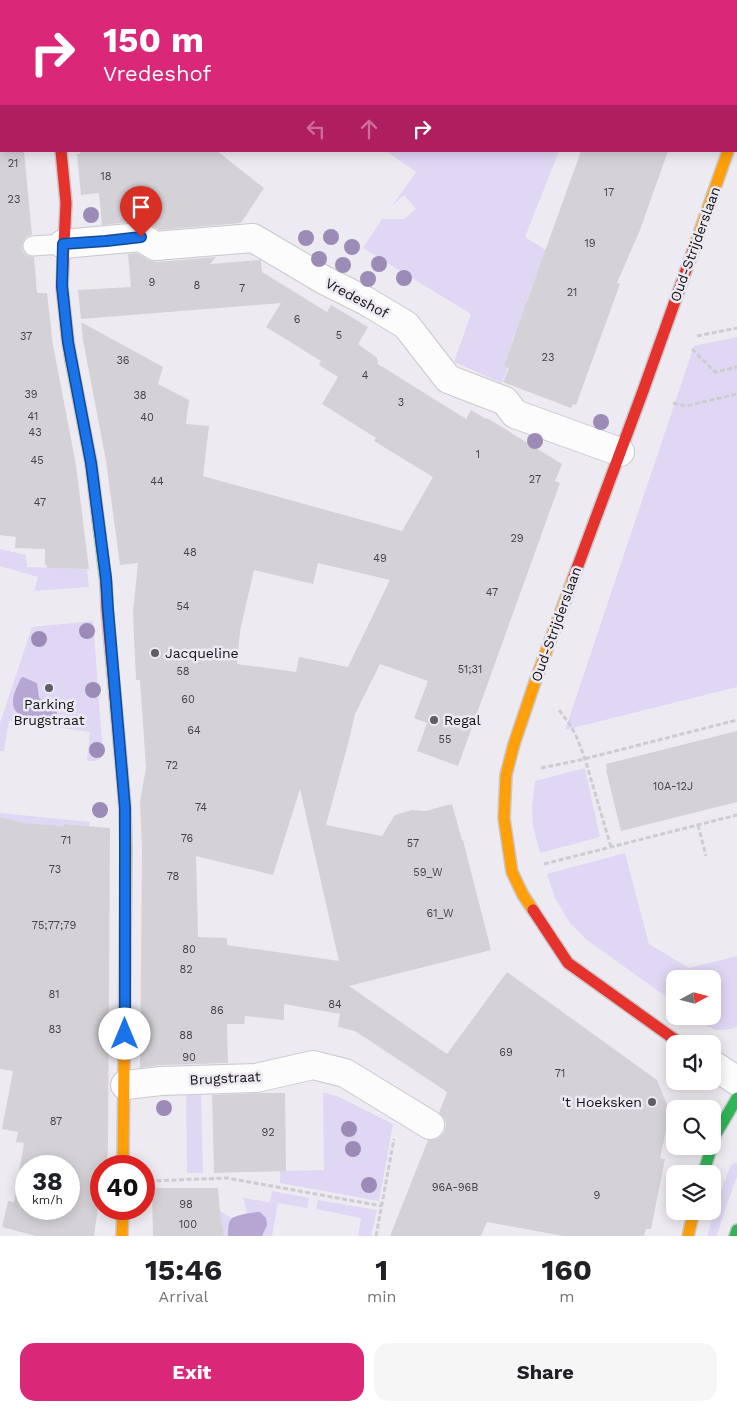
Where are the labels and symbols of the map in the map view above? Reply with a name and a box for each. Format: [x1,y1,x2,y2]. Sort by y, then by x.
house number: 21 [8,157,18,170]
house number: 18 [100,170,112,183]
street label: Oud-Strijderslaan [667,184,723,304]
pin [120,186,162,237]
house number: 17 [604,186,614,199]
house number: 23 [8,193,20,206]
house number: 19 [584,237,596,250]
street label: Vredeshof [323,275,392,321]
house number: 9 [149,276,156,289]
house number: 8 [194,279,201,292]
house number: 7 [239,282,245,295]
house number: 21 [567,286,577,299]
house number: 6 [294,313,301,326]
house number: 5 [336,329,342,342]
house number: 37 [20,330,32,343]
house number: 23 [542,351,554,364]
house number: 36 [116,354,130,367]
house number: 4 [362,369,369,382]
house number: 39 [24,388,38,401]
house number: 38 [133,389,147,402]
house number: 3 [398,396,404,409]
house number: 41 [28,410,38,423]
house number: 40 [140,411,154,424]
house number: 43 [28,426,42,439]
house number: 1 [476,448,480,461]
house number: 45 [30,454,44,467]
house number: 27 [529,473,541,486]
house number: 44 [150,475,164,488]
house number: 47 [34,496,46,509]
house number: 29 [510,532,524,545]
house number: 48 [183,546,197,559]
house number: 49 [373,552,387,565]
street label: Oud-Strijderslaan [528,564,584,684]
house number: 47 [486,586,498,599]
house number: 54 [176,600,190,613]
place label: Jacqueline [165,645,239,661]
marker: Jacqueline [149,647,161,659]
house number: 51;31 [458,663,482,676]
house number: 58 [176,665,190,678]
marker: Parking Brugstraat [43,682,55,694]
house number: 60 [181,693,195,706]
place label: Parking Brugstraat [13,696,85,728]
place label: Regal [444,712,482,728]
marker: Regal [428,714,440,726]
house number: 64 [187,724,201,737]
house number: 55 [439,733,451,746]
house number: 72 [166,759,178,772]
house number: 10A-12J [653,780,693,793]
house number: 74 [195,801,207,814]
house number: 76 [181,832,194,845]
house number: 71 [61,834,71,847]
house number: 57 [407,837,419,850]
house number: 73 [49,863,61,876]
house number: 59_W [413,866,443,879]
house number: 78 [167,870,180,883]
house number: 61_W [426,907,454,920]
house number: 75;77;79 [32,919,76,932]
house number: 80 [182,943,196,956]
house number: 82 [179,963,193,976]
north arrow [666,970,721,1025]
house number: 81 [48,988,60,1001]
house number: 84 [328,998,342,1011]
house number: 86 [210,1004,224,1017]
position arrow [98,1007,150,1059]
house number: 83 [49,1023,61,1036]
house number: 88 [179,1029,193,1042]
house number: 69 [499,1046,513,1059]
house number: 90 [182,1051,196,1064]
house number: 71 [555,1067,565,1080]
street label: Brugstraat [189,1068,261,1088]
place label: 't Hoeksken [562,1094,642,1110]
marker: 't Hoeksken [646,1096,658,1108]
house number: 87 [50,1115,62,1128]
house number: 92 [261,1126,275,1139]
speed limit sign: 40 [90,1155,155,1220]
house number: 96A-96B [432,1181,478,1194]
house number: 9 [594,1189,601,1202]
house number: 98 [179,1198,193,1211]
house number: 100 [179,1218,197,1231]

